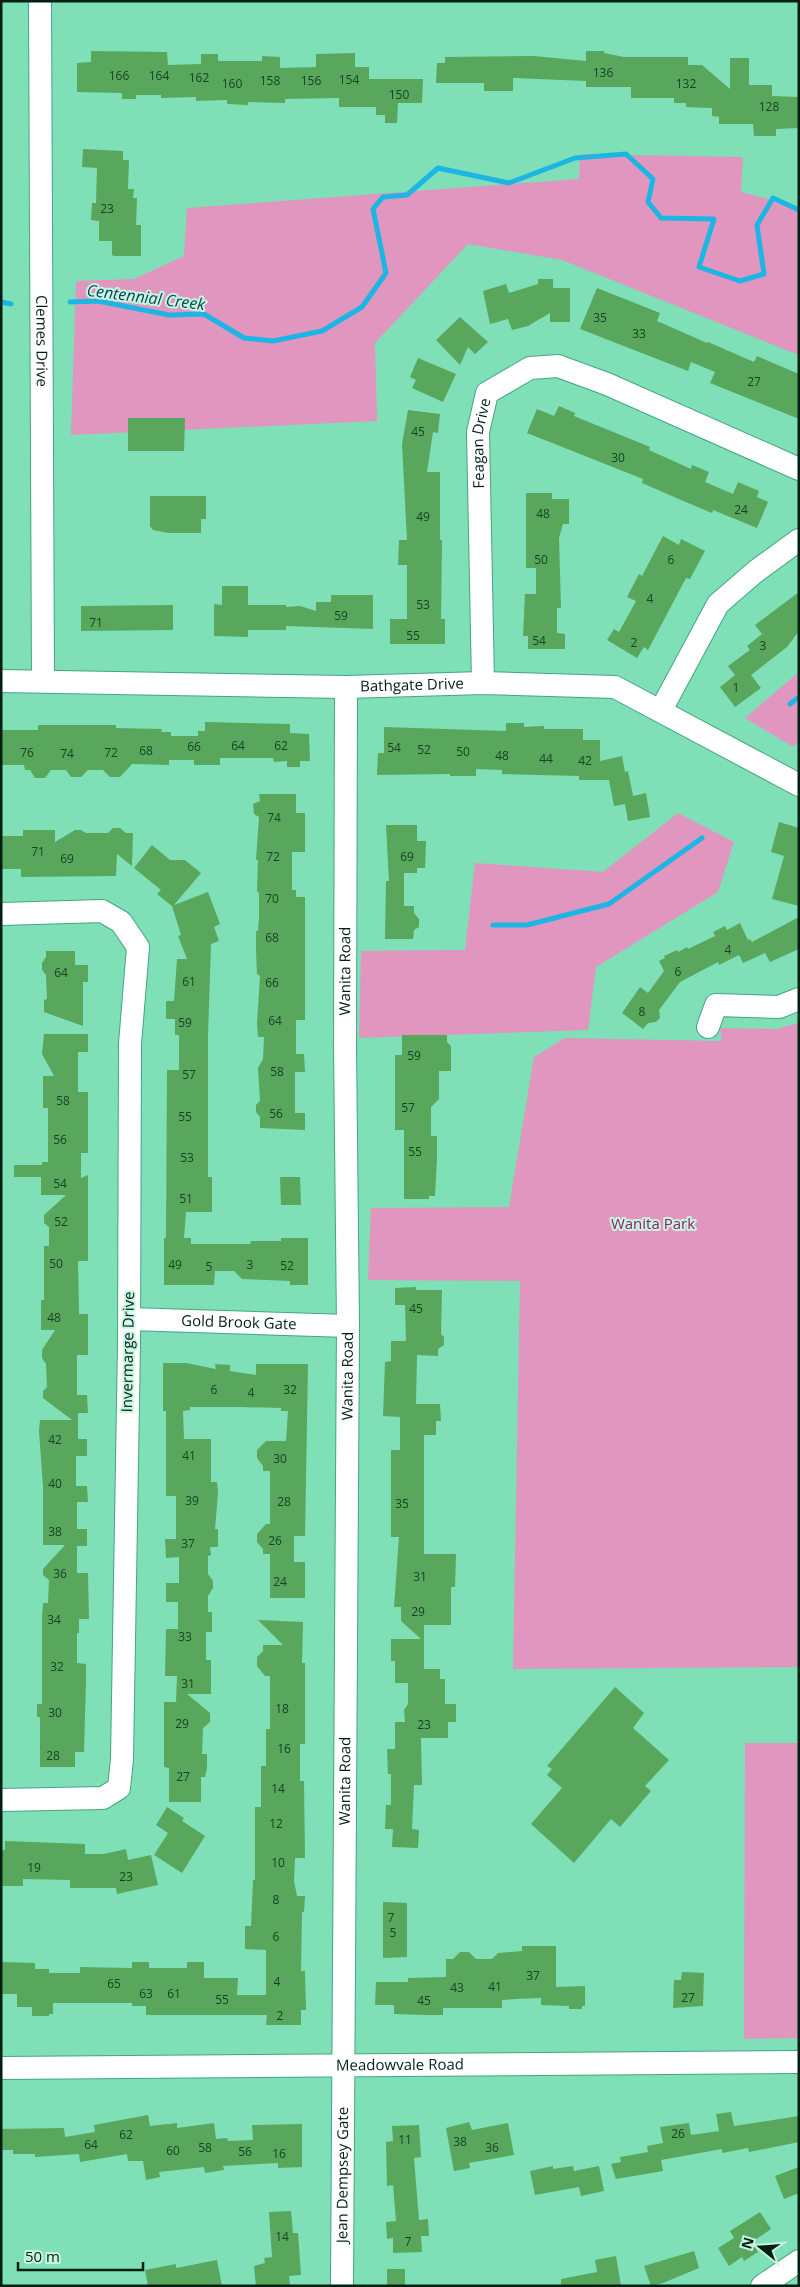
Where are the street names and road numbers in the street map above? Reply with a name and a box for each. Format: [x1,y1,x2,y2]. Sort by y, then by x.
street label: Clemes Drive [32,295,53,387]
street label: Feagan Drive [467,396,495,489]
street label: Bathgate Drive [360,673,464,696]
street label: Wanita Road [334,927,354,1015]
street label: Invermarge Drive [116,1291,138,1413]
street label: Gold Brook Gate [181,1310,297,1333]
street label: Wanita Road [336,1332,357,1420]
street label: Wanita Road [334,1737,354,1825]
street label: Meadowvale Road [336,2054,464,2074]
street label: Jean Dempsey Gate [331,2107,352,2245]

